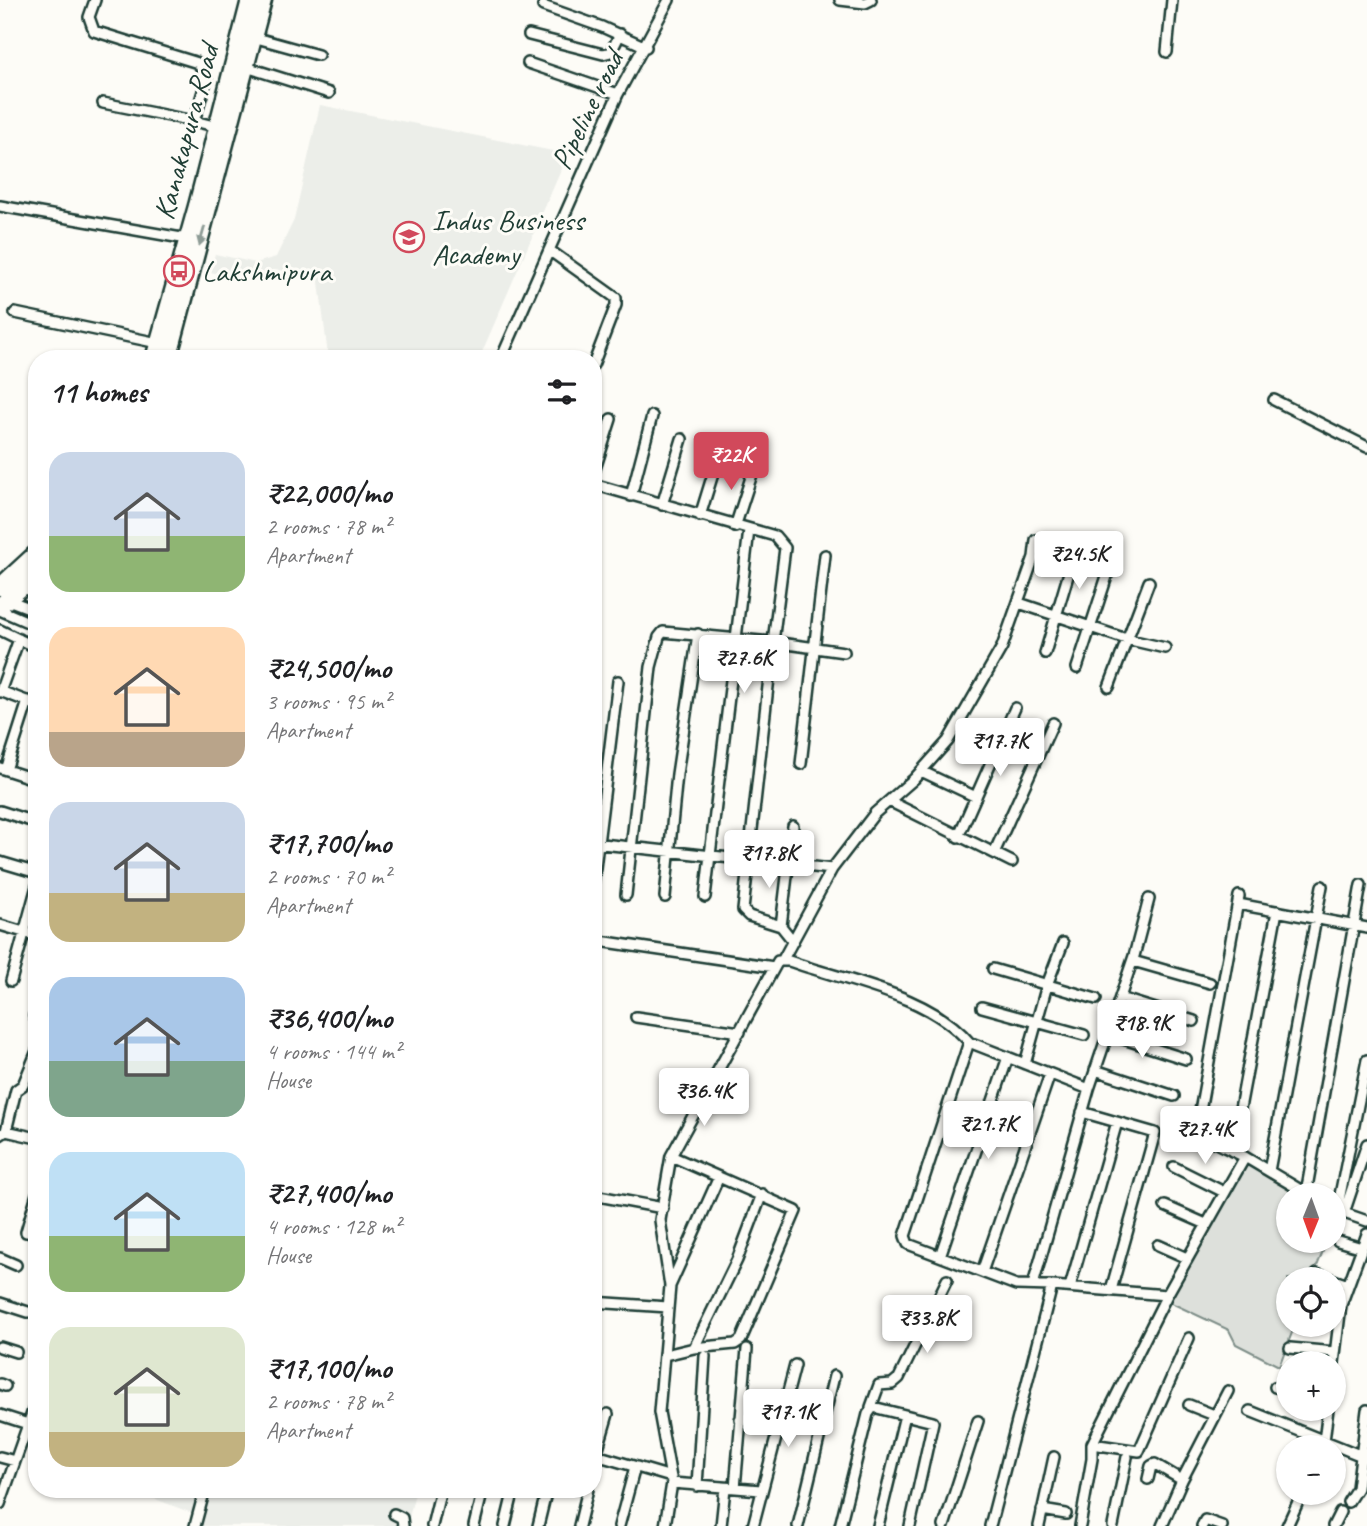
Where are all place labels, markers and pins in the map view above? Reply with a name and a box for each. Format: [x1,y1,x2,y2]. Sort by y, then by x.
place label: Indus Business Academy [432,201,587,273]
school or university icon: Indus Business Academy [392,220,426,254]
place label: Lakshmipura [202,252,333,290]
bus stop icon: Lakshmipura [162,254,196,288]
pin: ₹22K [690,433,772,492]
pin: ₹24.5K [1022,532,1136,591]
pin: ₹27.6K [687,636,801,695]
pin: ₹17.7K [943,718,1057,778]
pin: ₹17.8K [712,830,826,890]
pin: ₹18.9K [1085,1000,1199,1060]
pin: ₹36.4K [647,1068,761,1128]
pin: ₹21.7K [931,1102,1045,1161]
pin: ₹27.4K [1148,1106,1262,1166]
pin: ₹33.8K [870,1296,984,1355]
pin: ₹17.1K [731,1390,845,1449]

